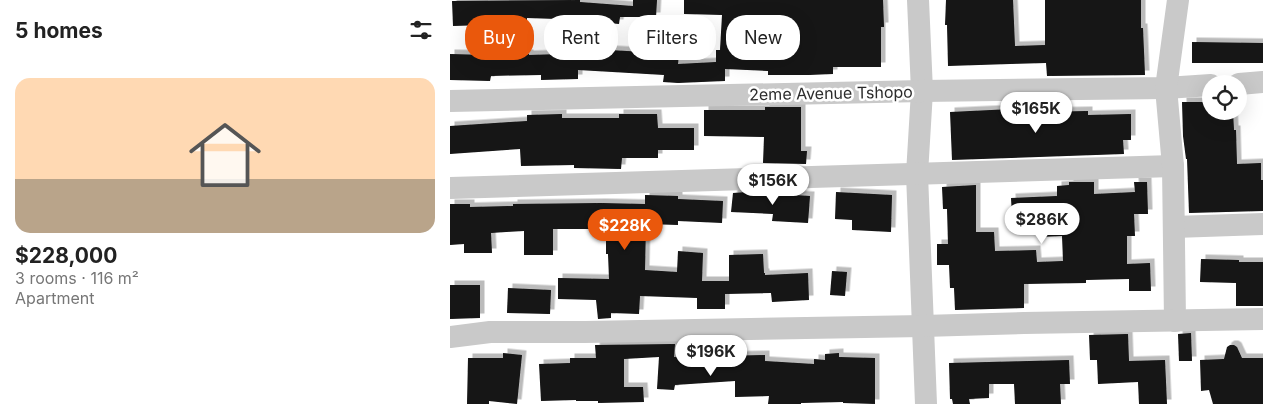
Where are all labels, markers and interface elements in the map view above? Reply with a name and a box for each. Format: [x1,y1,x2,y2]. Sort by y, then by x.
chip: Buy [465,15,534,60]
chip: Rent [544,15,618,60]
chip: Filters [628,15,716,60]
chip: New [726,15,800,60]
icon: filters [407,16,435,44]
text: 5 homes [15,18,103,43]
map controls [1202,75,1247,120]
button: locate [1202,75,1247,120]
street label: 2eme Avenue Tshopo [749,82,913,104]
pin: $165K [1001,92,1071,134]
text: $165K [1011,98,1061,118]
icon: home [180,110,270,200]
pin: $156K [738,164,808,206]
text: $156K [748,170,798,190]
pin: $286K [1007,202,1077,245]
pin: $228K [590,208,660,251]
text: $286K [1016,209,1068,229]
text: $228K [599,215,651,235]
text: $228,000 [15,243,117,268]
text: 3 rooms · 116 m² [15,268,139,288]
text: Apartment [15,288,95,308]
pin: $196K [676,334,746,377]
text: $196K [686,341,736,361]

